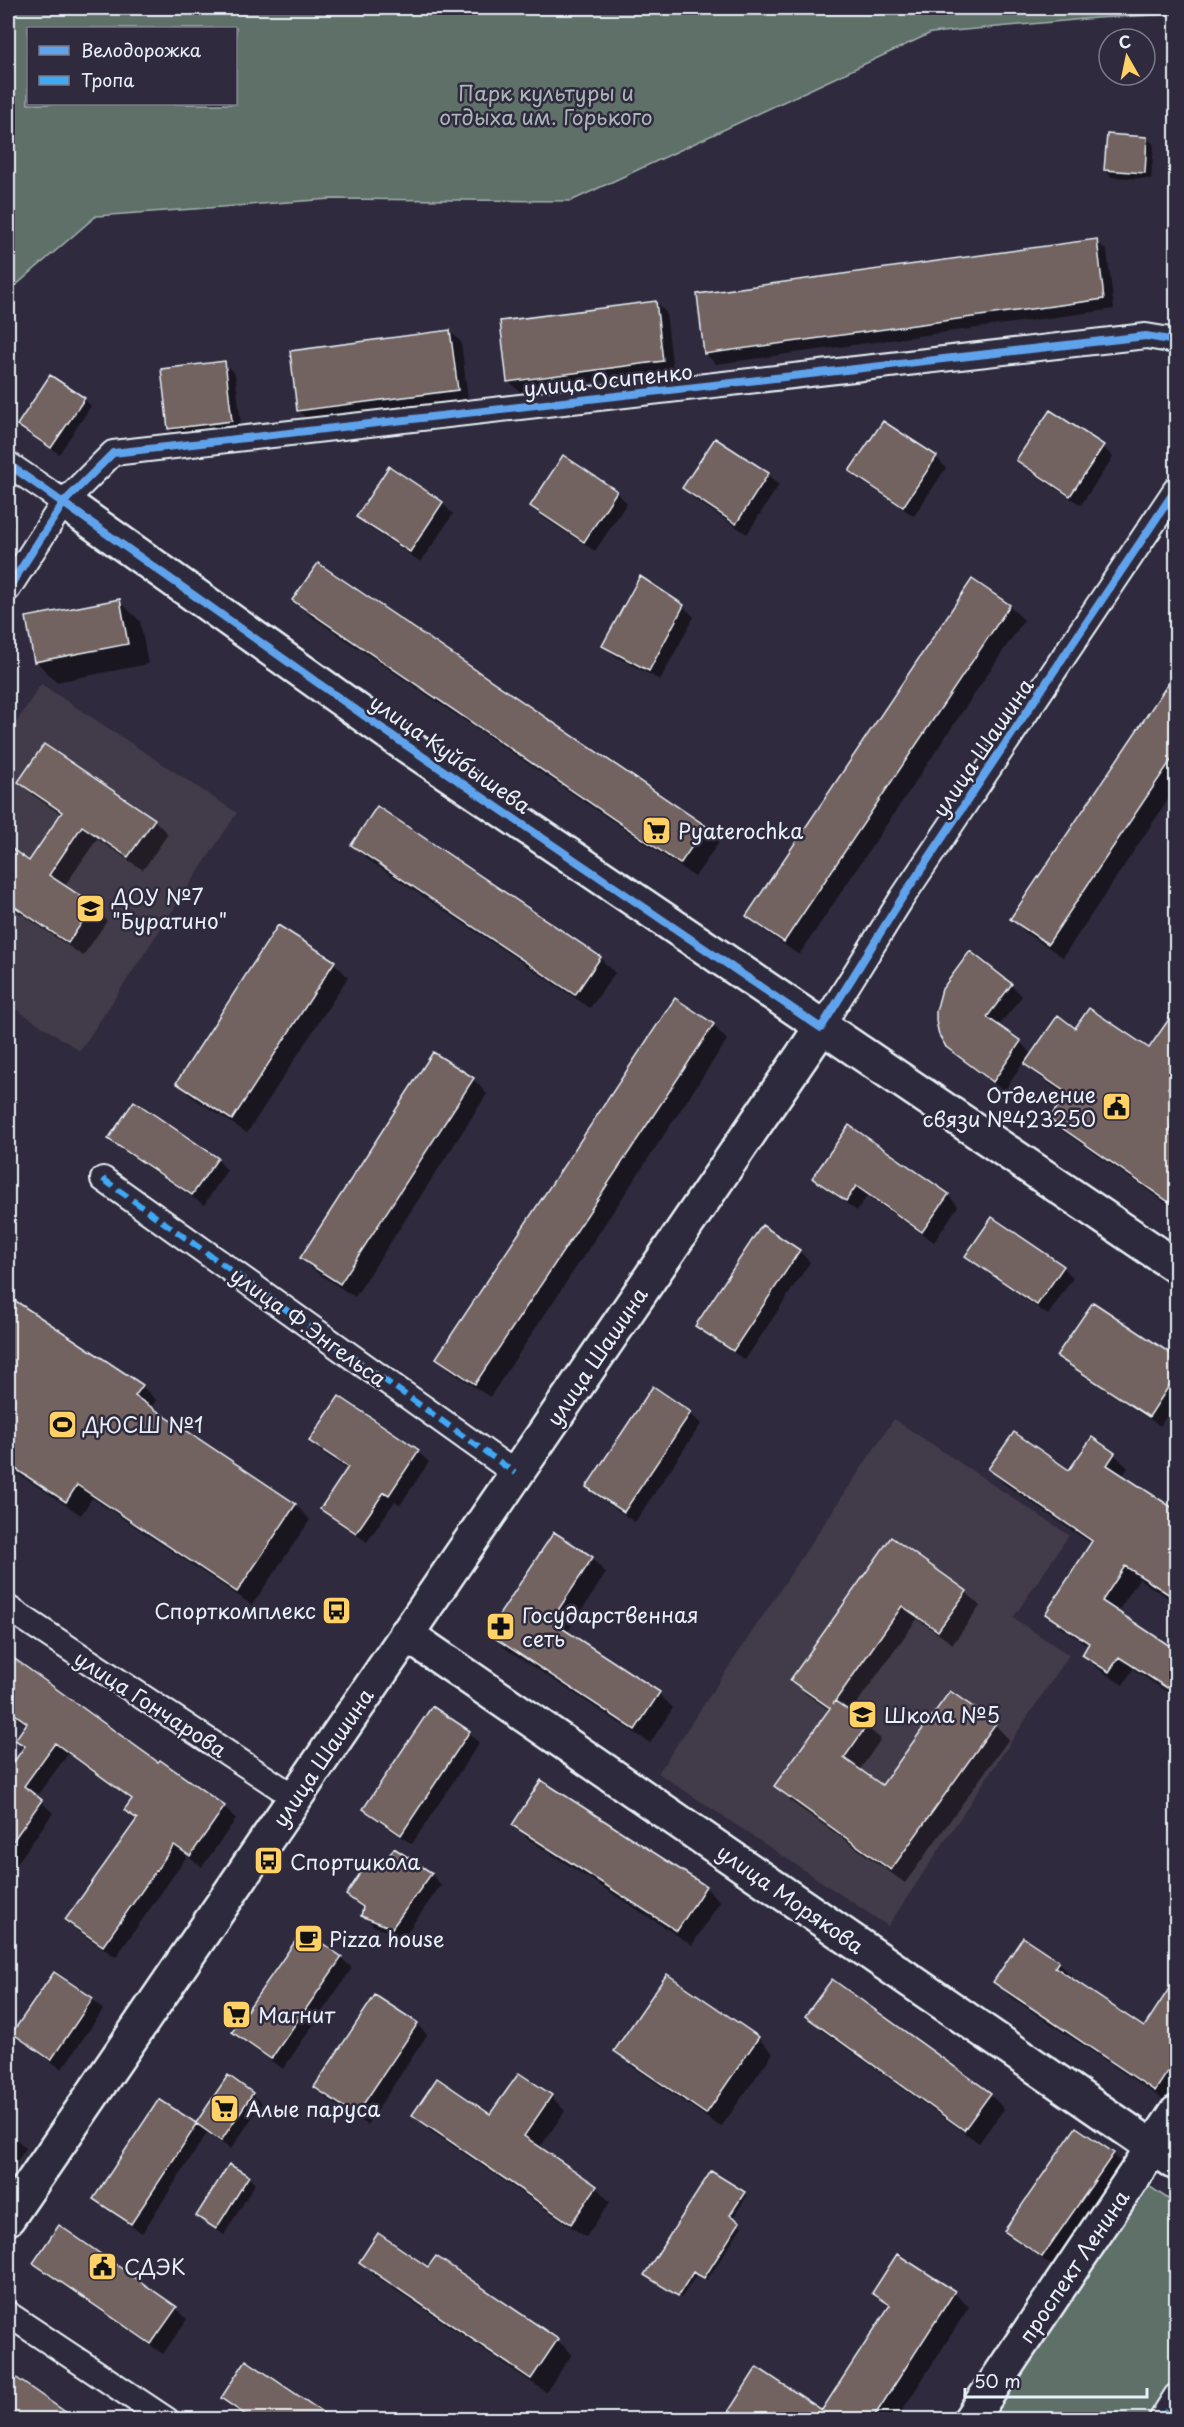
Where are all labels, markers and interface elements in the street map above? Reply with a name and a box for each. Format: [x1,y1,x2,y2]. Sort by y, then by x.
legend [27,27,237,105]
north arrow [1097,27,1157,87]
text: С [1117,28,1132,54]
text: Велодорожка [81,36,202,63]
text: Тропа [81,66,134,93]
park label: Парк культуры и отдыха им. Горького [439,76,653,132]
street label: улица Осипенко [522,354,694,404]
street label: улица Шашина [924,670,1041,823]
street label: улица Куйбышева [364,685,538,821]
supermarket icon: Pyaterochka [641,814,673,846]
place label: Pyaterochka [678,814,803,846]
place label: ДОУ №7 "Буратино" [111,880,227,936]
school or university icon: ДОУ №7 "Буратино" [75,892,107,924]
place label: Отделение связи №423250 [923,1078,1096,1134]
public building icon: Отделение связи №423250 [1101,1090,1133,1122]
street label: улица Ф.Энгельса [224,1258,394,1394]
street label: улица Шашина [538,1279,655,1432]
sports icon: ДЮСШ №1 [46,1408,78,1440]
place label: ДЮСШ №1 [82,1408,203,1440]
place label: Спорткомплекс [154,1594,316,1626]
bus stop icon: Спорткомплекс [321,1594,353,1626]
place label: Государственная сеть [522,1598,699,1654]
pharmacy icon: Государственная сеть [485,1610,517,1642]
street label: улица Гончарова [68,1642,234,1764]
street label: улица Шашина [264,1680,381,1833]
school or university icon: Школа №5 [847,1698,879,1730]
place label: Школа №5 [884,1698,1000,1730]
street label: улица Морякова [711,1835,871,1961]
bus stop icon: Спортшкола [253,1845,285,1877]
place label: Спортшкола [290,1845,420,1877]
cafe icon: Pizza house [292,1922,324,1954]
place label: Pizza house [329,1922,444,1954]
supermarket icon: Магнит [221,1998,253,2030]
place label: Магнит [258,1998,335,2030]
supermarket icon: Алые паруса [209,2092,241,2124]
place label: Алые паруса [246,2092,380,2124]
street label: проспект Ленина [1010,2182,1137,2349]
public building icon: СДЭК [87,2250,119,2282]
place label: СДЭК [124,2250,186,2282]
scale bar [965,2361,1146,2399]
text: 50 m [974,2367,1021,2394]

